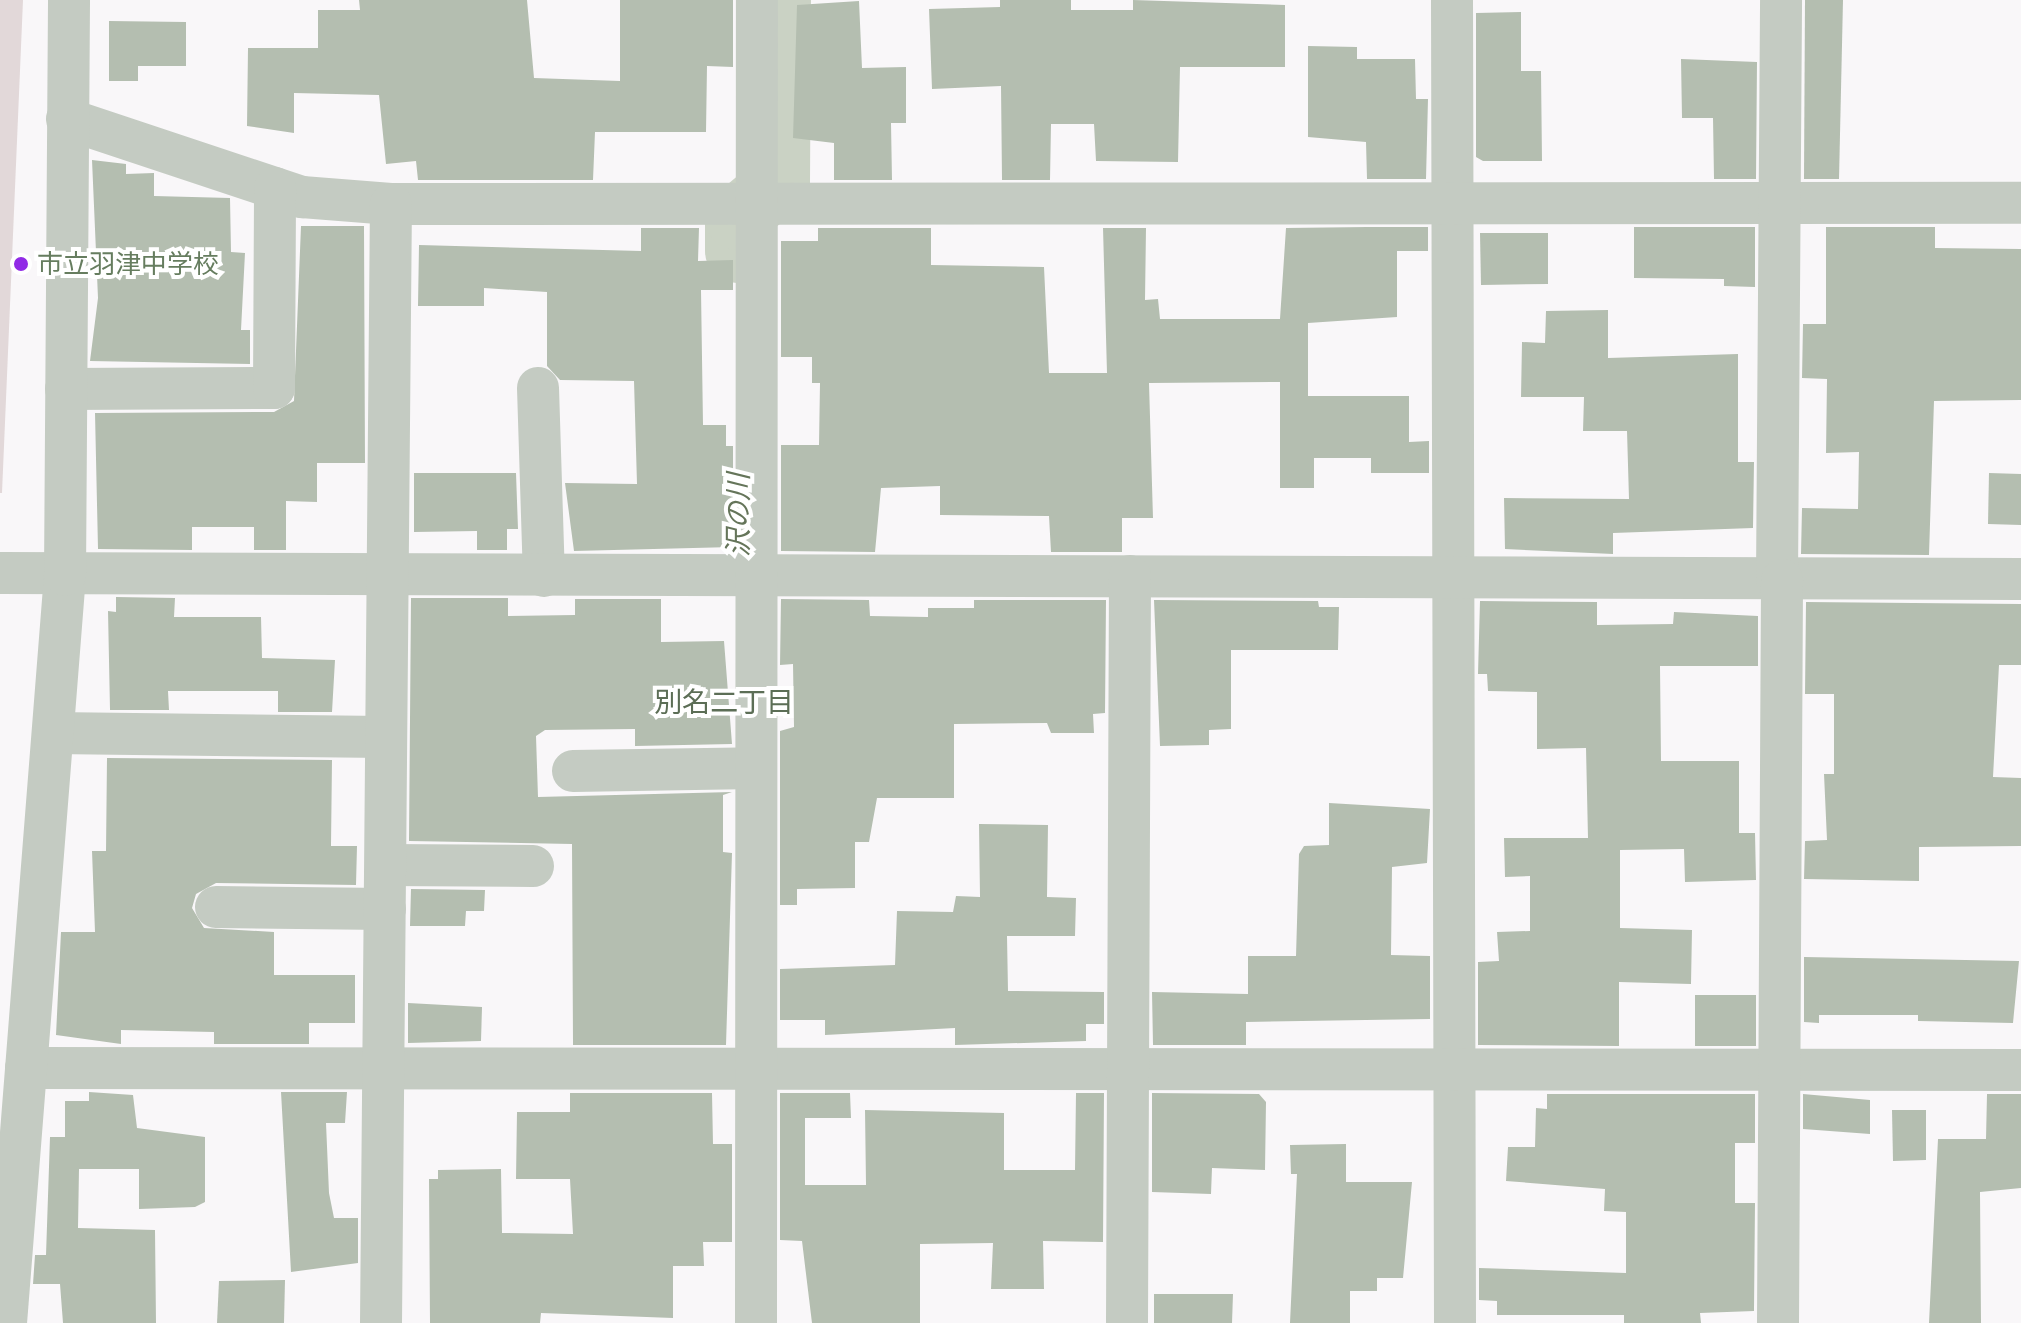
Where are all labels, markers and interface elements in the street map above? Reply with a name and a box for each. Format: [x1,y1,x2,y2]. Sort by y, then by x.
place label: 市立羽津中学校 [37,248,219,280]
marker: 市立羽津中学校 [12,255,30,273]
water label: 沢の川 [720,473,754,557]
district label: 別名二丁目 [654,684,794,718]

